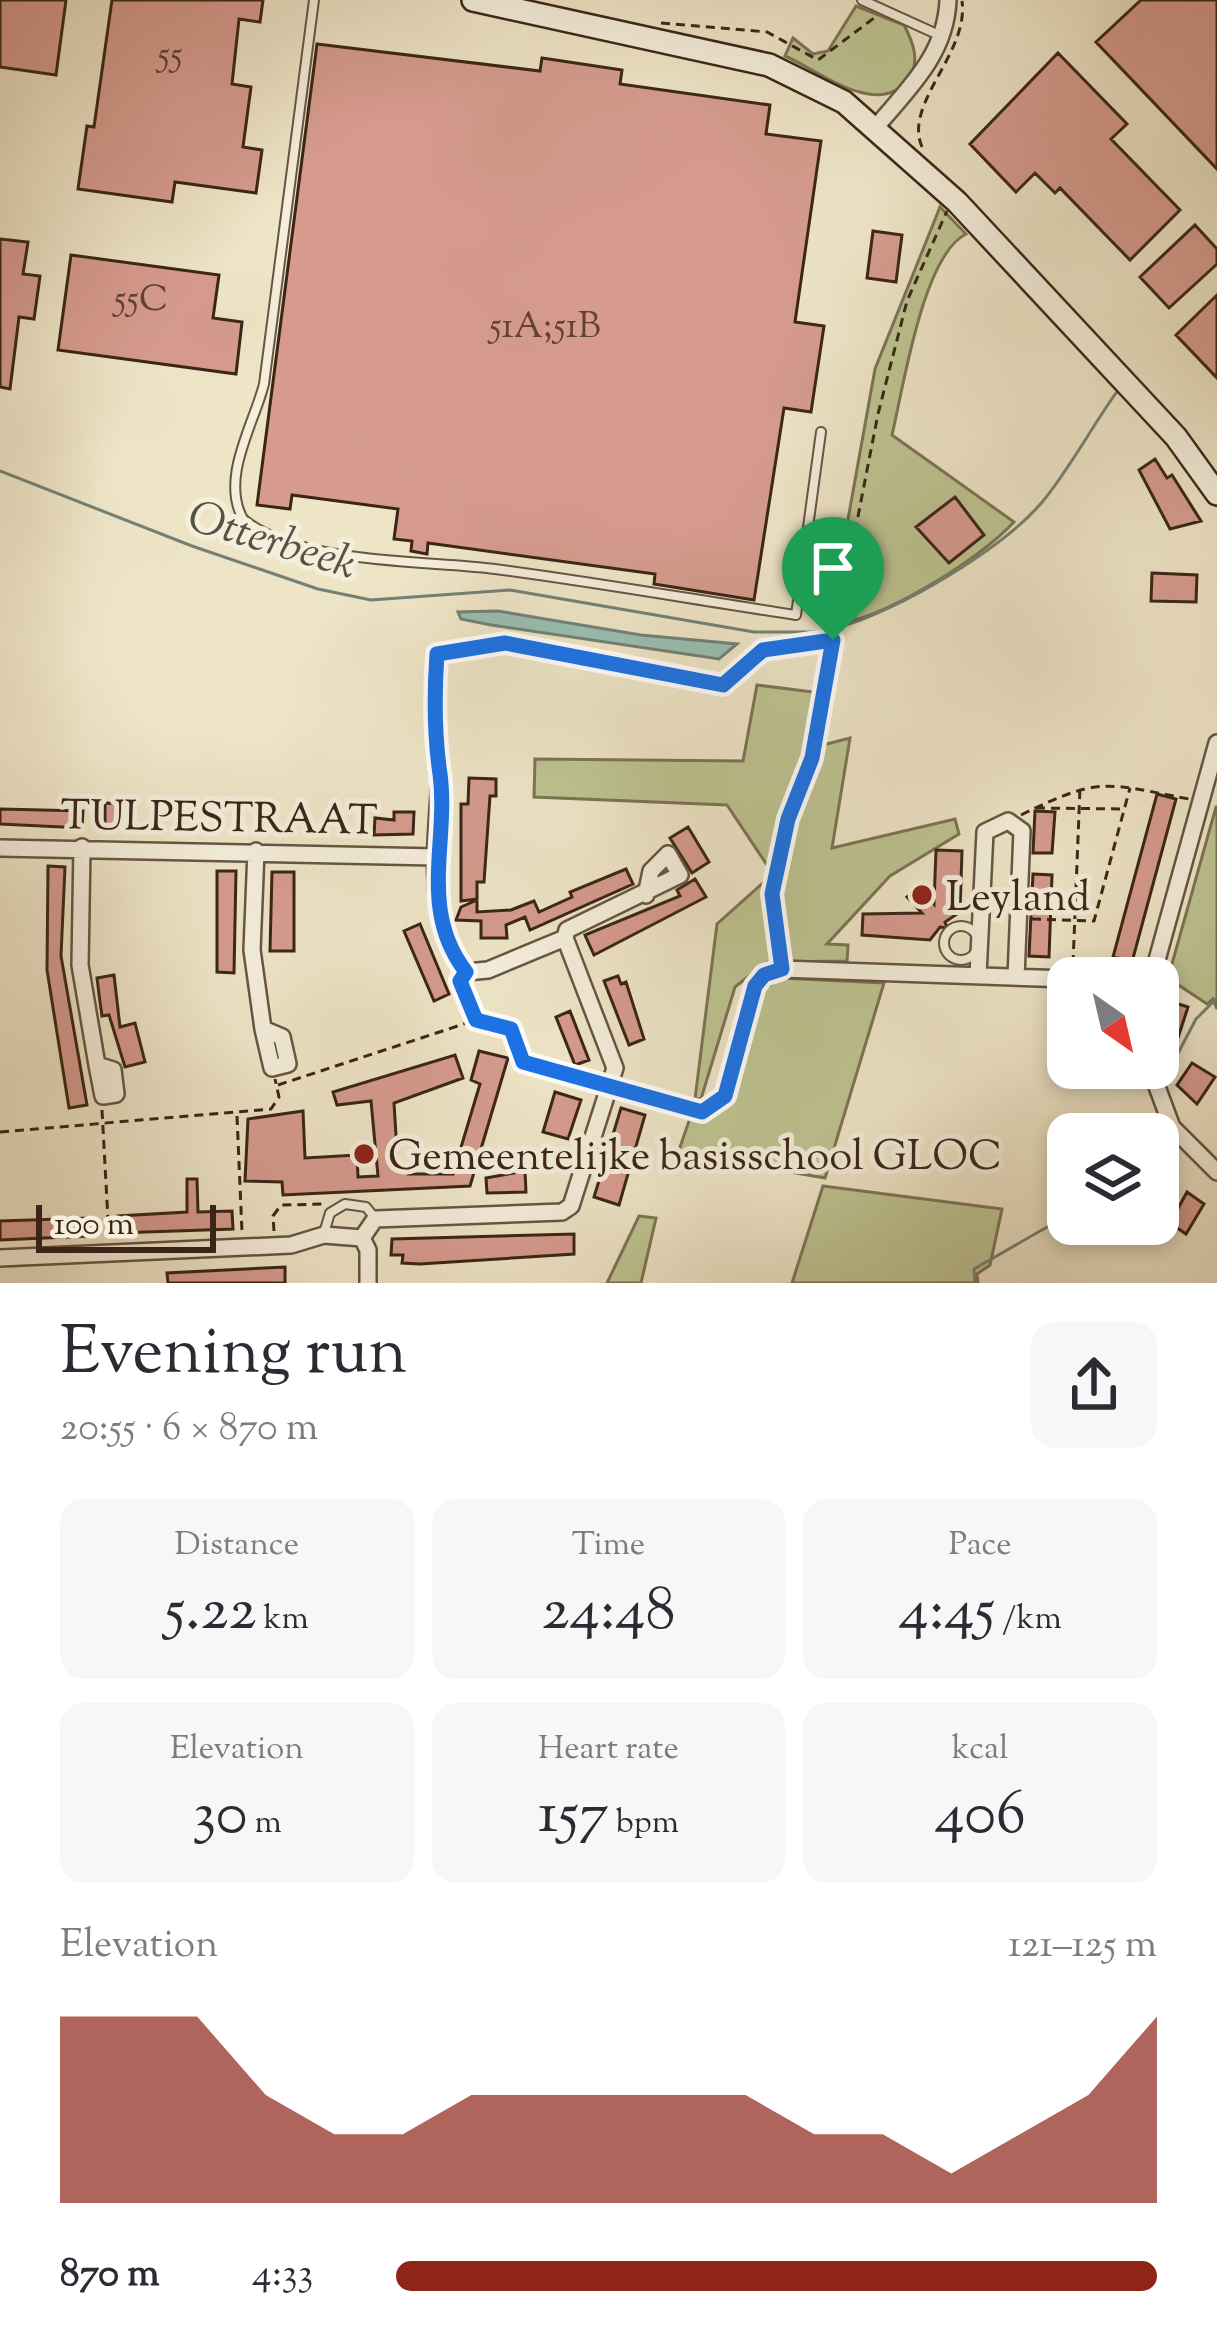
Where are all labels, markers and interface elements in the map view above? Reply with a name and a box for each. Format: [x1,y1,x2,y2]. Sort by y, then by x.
house number: 55 [156,31,182,83]
house number: 55C [112,275,168,327]
house number: 51A;51B [487,302,601,354]
water label: Otterbeek [179,487,364,600]
pin [782,517,884,640]
icon: arrive [800,535,866,601]
street label: TULPESTRAAT [60,788,378,854]
place label: Leyland [946,870,1090,930]
marker: Leyland [909,882,935,908]
north arrow [1047,957,1179,1089]
map controls [1047,957,1179,1245]
button: layers [1047,1113,1179,1245]
place label: Gemeentelijke basisschool GLOC [388,1129,1002,1189]
marker: Gemeentelijke basisschool GLOC [351,1141,377,1167]
scale bar [36,1199,216,1252]
text: 100 m [54,1202,134,1250]
text: Evening run [60,1309,407,1404]
button: share [1031,1322,1157,1448]
text: 20:55 · 6 × 870 m [60,1402,318,1458]
text: Distance [175,1522,299,1570]
text: Time [572,1522,645,1570]
text: Pace [949,1522,1012,1570]
text: 5.22 [165,1570,257,1657]
text: 24:48 [541,1570,676,1657]
text: 4:45 [899,1570,995,1657]
text: km [257,1596,309,1644]
text: /km [995,1596,1062,1644]
text: Elevation [170,1726,304,1774]
text: Heart rate [538,1726,679,1774]
text: kcal [952,1726,1009,1774]
text: 30 [192,1774,247,1861]
text: 157 [538,1774,609,1861]
text: 406 [935,1774,1026,1861]
text: m [247,1800,282,1848]
text: bpm [609,1800,679,1848]
text: Elevation [60,1919,218,1975]
text: 121–125 m [1008,1919,1157,1975]
text: 870 m [60,2248,160,2304]
text: 4:33 [252,2248,313,2304]

